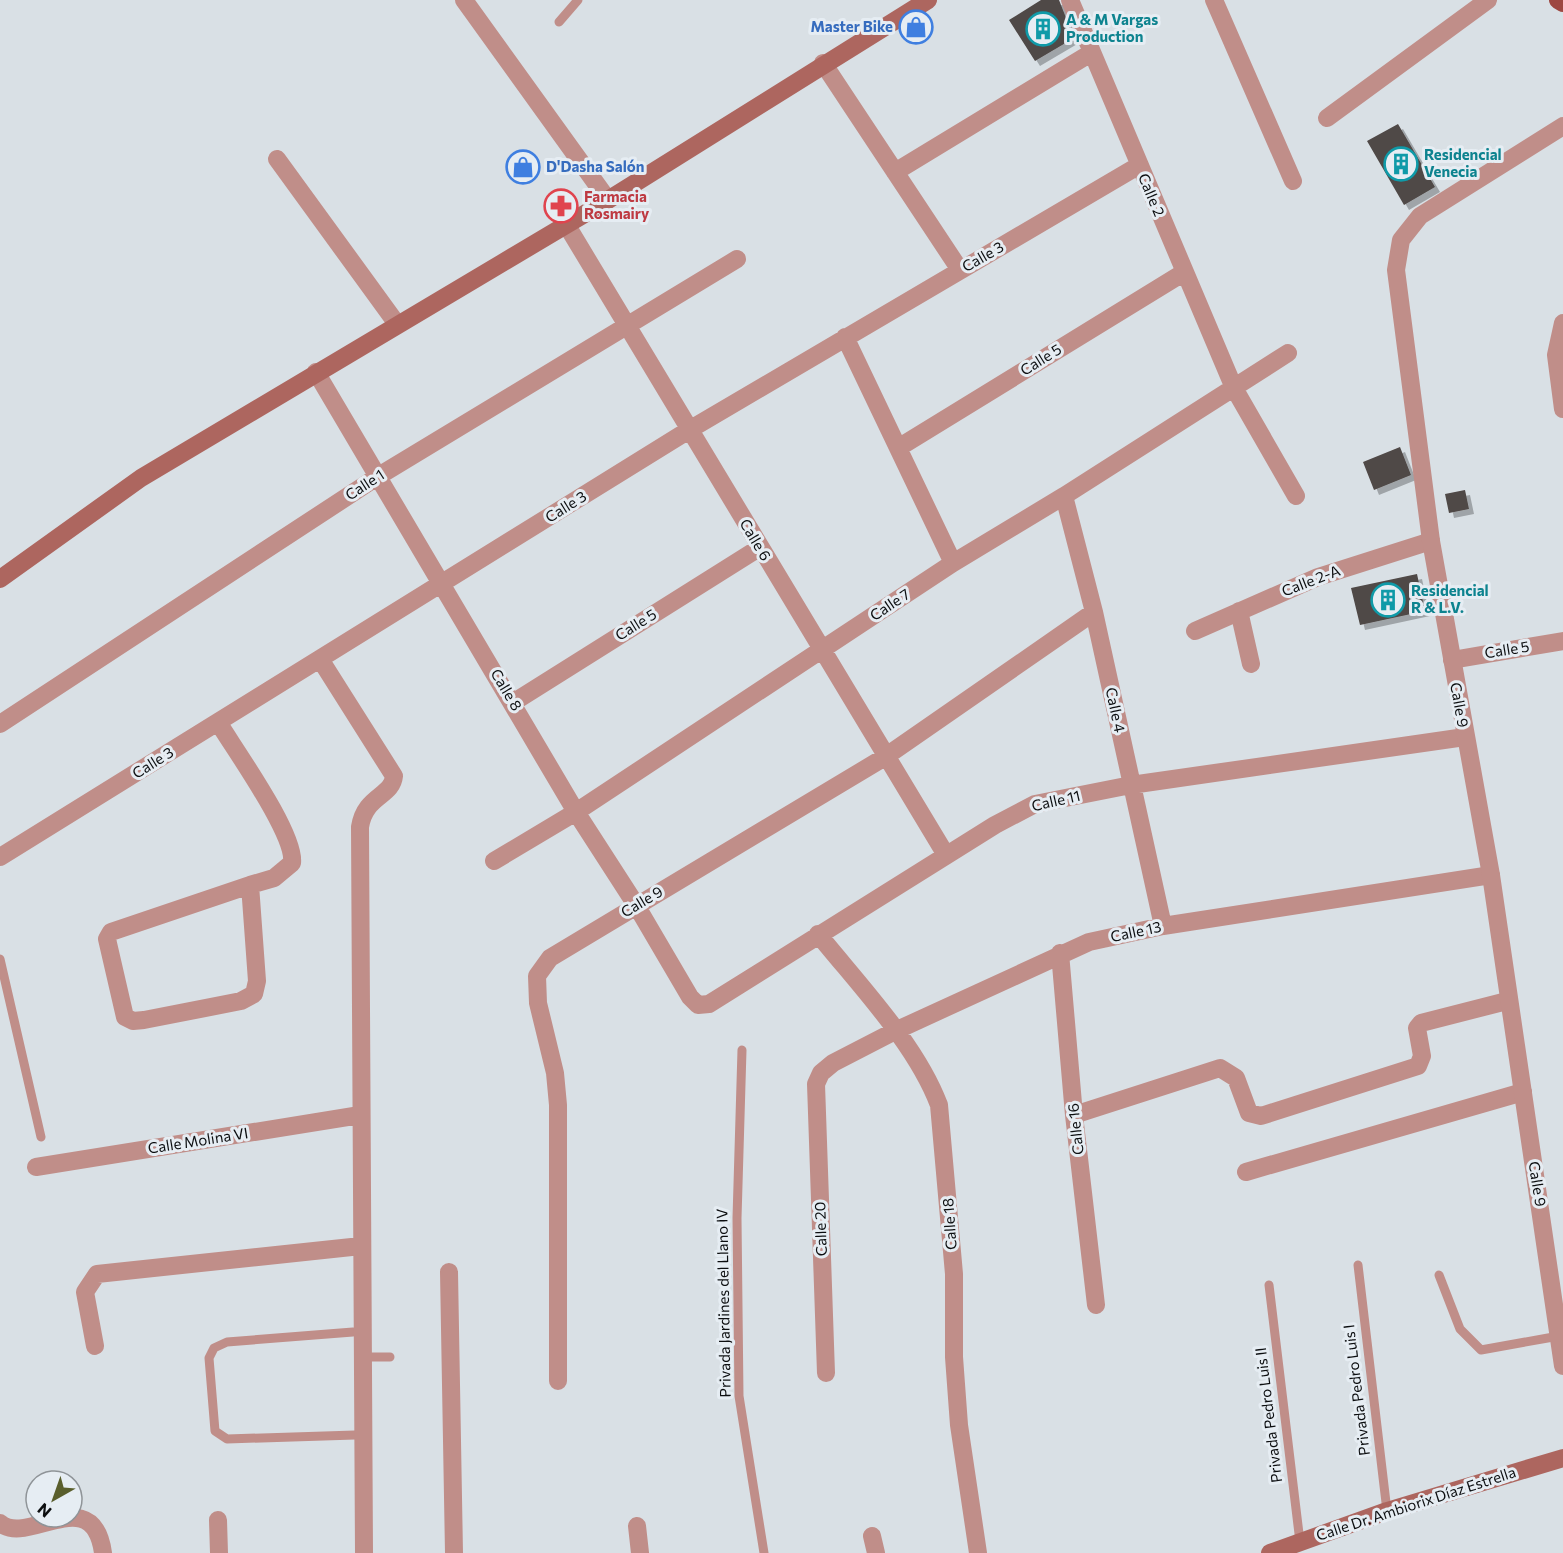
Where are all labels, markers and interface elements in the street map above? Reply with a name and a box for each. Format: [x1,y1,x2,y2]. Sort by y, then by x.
shop icon: Master Bike [898,9,934,45]
place label: A & M Vargas Production [1066,10,1158,45]
building icon: A & M Vargas Production [1025,11,1061,47]
place label: Master Bike [810,17,893,35]
place label: Residencial Venecia [1424,145,1502,180]
building icon: Residencial Venecia [1383,146,1419,182]
shop icon: D'Dasha Salón [505,149,541,185]
place label: D'Dasha Salón [546,157,644,175]
street label: Calle 2 [1135,170,1169,219]
place label: Farmacia Rosmairy [584,187,650,222]
pharmacy icon: Farmacia Rosmairy [543,188,579,224]
street label: Calle 3 [958,237,1007,275]
street label: Calle 5 [1017,340,1064,379]
street label: Calle 1 [342,465,387,503]
street label: Calle 3 [542,487,589,526]
street label: Calle 6 [736,515,775,564]
street label: Calle 2-A [1279,561,1342,599]
place label: Residencial R & L.V. [1411,581,1489,616]
building icon: Residencial R & L.V. [1370,582,1406,618]
street label: Calle 7 [866,584,913,624]
street label: Calle 5 [612,605,659,644]
street label: Calle 5 [1483,637,1531,661]
street label: Calle 8 [487,665,526,714]
street label: Calle 9 [1447,681,1473,729]
street label: Calle 4 [1102,686,1130,734]
street label: Calle 3 [129,743,176,782]
street label: Calle 11 [1030,786,1082,814]
street label: Calle 9 [617,882,666,921]
street label: Calle 13 [1109,917,1163,945]
street label: Calle 16 [1063,1102,1087,1156]
street label: Calle Molina VI [146,1123,249,1157]
street label: Calle 9 [1526,1160,1550,1208]
street label: Calle 18 [938,1197,960,1251]
street label: Calle 20 [810,1201,830,1257]
street label: Privada Jardines del Llano IV [712,1208,734,1398]
street label: Privada Pedro Luis I [1339,1323,1373,1457]
street label: Privada Pedro Luis II [1251,1346,1285,1484]
street label: Calle Dr. Ambiorix Díaz Estrella [1314,1462,1518,1544]
north arrow [24,1469,84,1529]
text: N [33,1500,55,1522]

